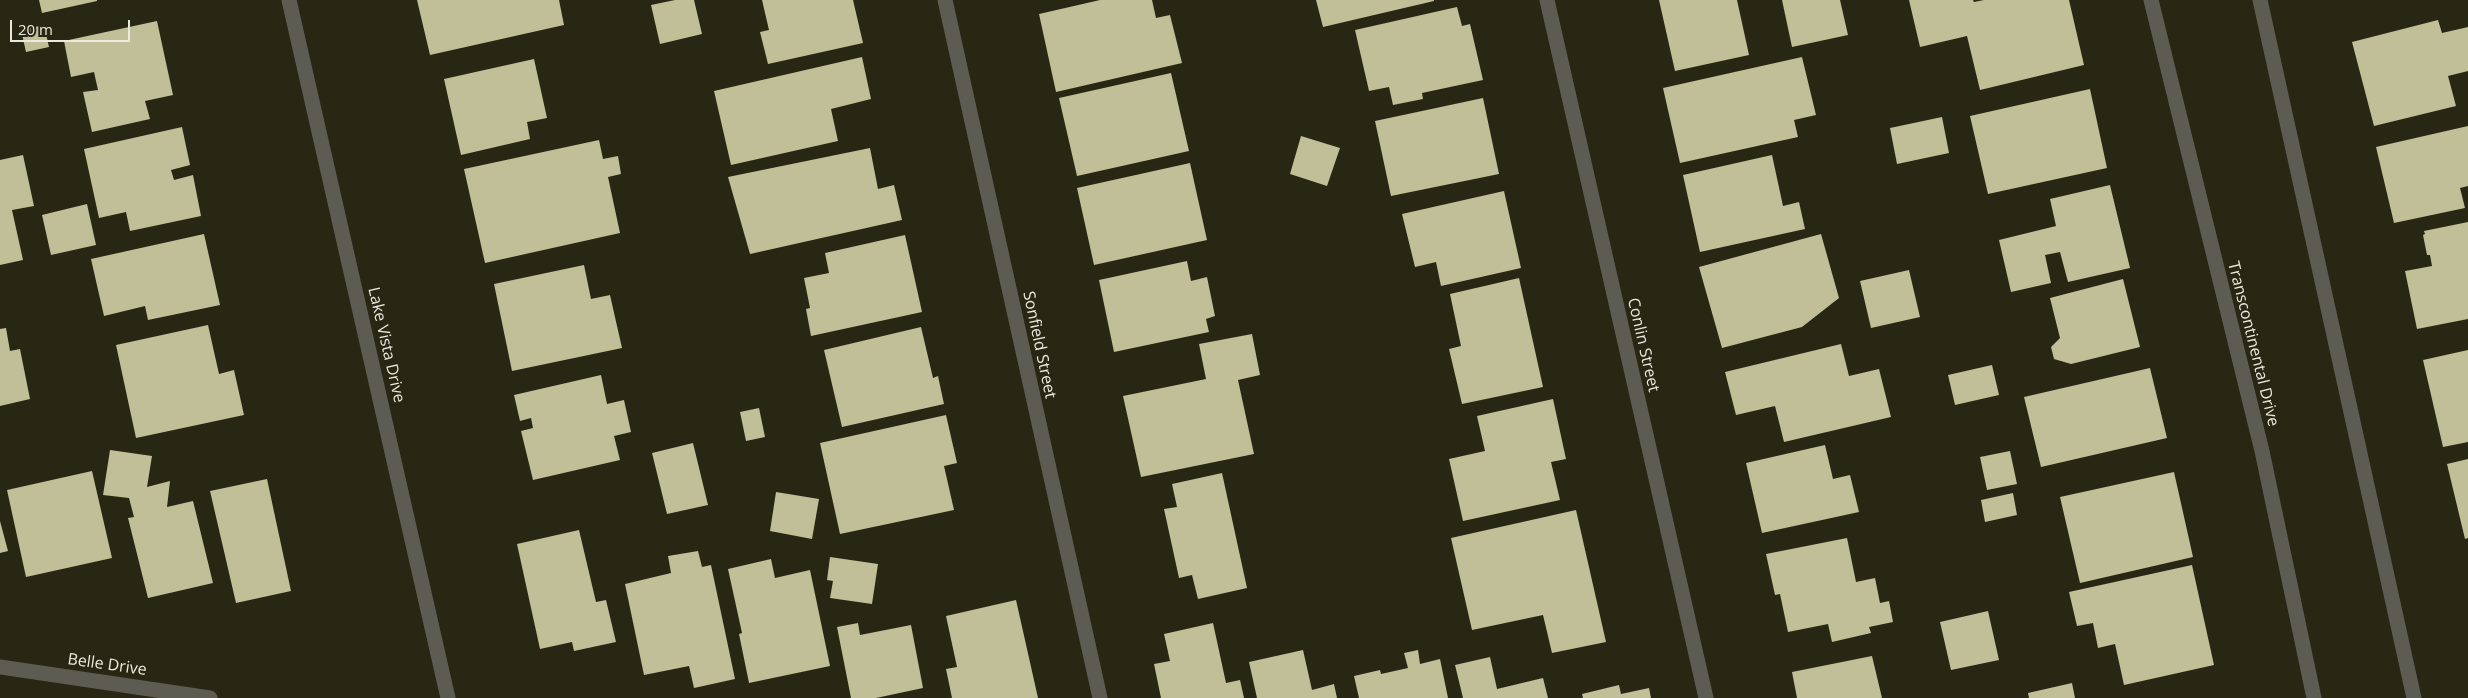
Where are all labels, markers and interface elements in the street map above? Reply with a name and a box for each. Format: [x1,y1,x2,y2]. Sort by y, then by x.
scale bar [12,10,132,42]
text: 20 m [18,19,53,39]
street label: Transcontinental Drive [2223,260,2283,428]
street label: Lake Vista Drive [363,285,409,405]
street label: Sonfield Street [1018,290,1060,400]
street label: Conlin Street [1623,296,1663,394]
street label: Belle Drive [66,650,148,680]

